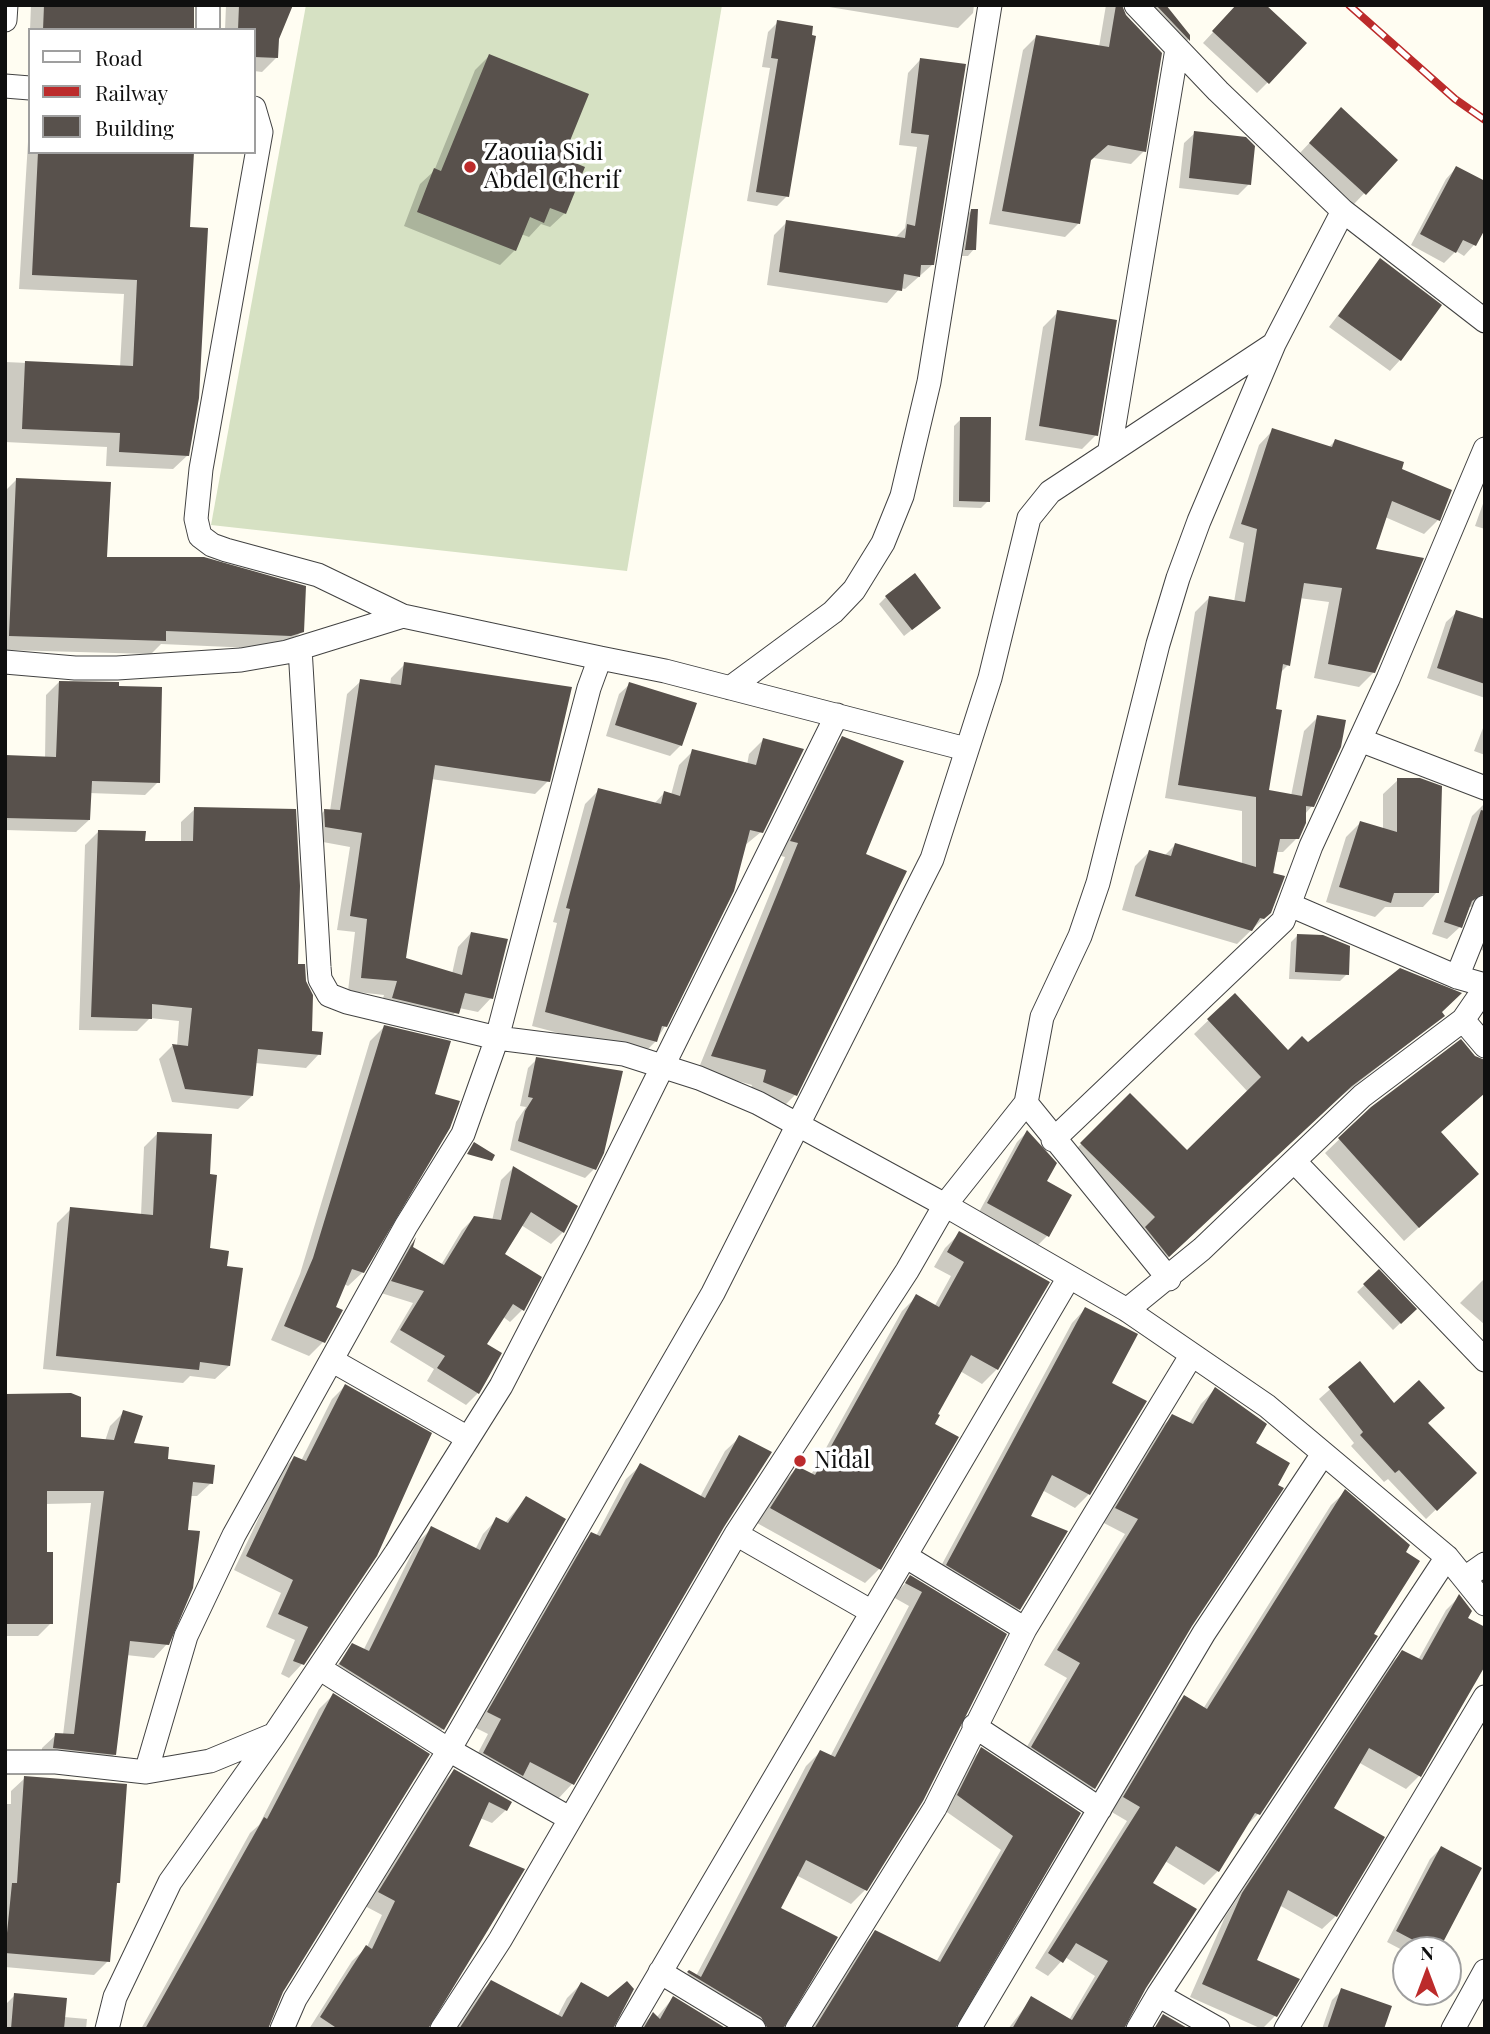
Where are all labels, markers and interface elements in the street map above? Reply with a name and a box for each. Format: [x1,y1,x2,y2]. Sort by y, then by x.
legend [28,28,256,154]
text: Road [95,43,143,71]
text: Railway [95,78,168,106]
text: Building [95,113,174,141]
place label: Zaouia Sidi Abdel Cherif [484,139,620,195]
marker: Zaouia Sidi Abdel Cherif [462,159,478,175]
place label: Nidal [814,1447,870,1475]
marker: Nidal [792,1453,808,1469]
north arrow [1392,1936,1462,2006]
text: N [1420,1939,1434,1965]

